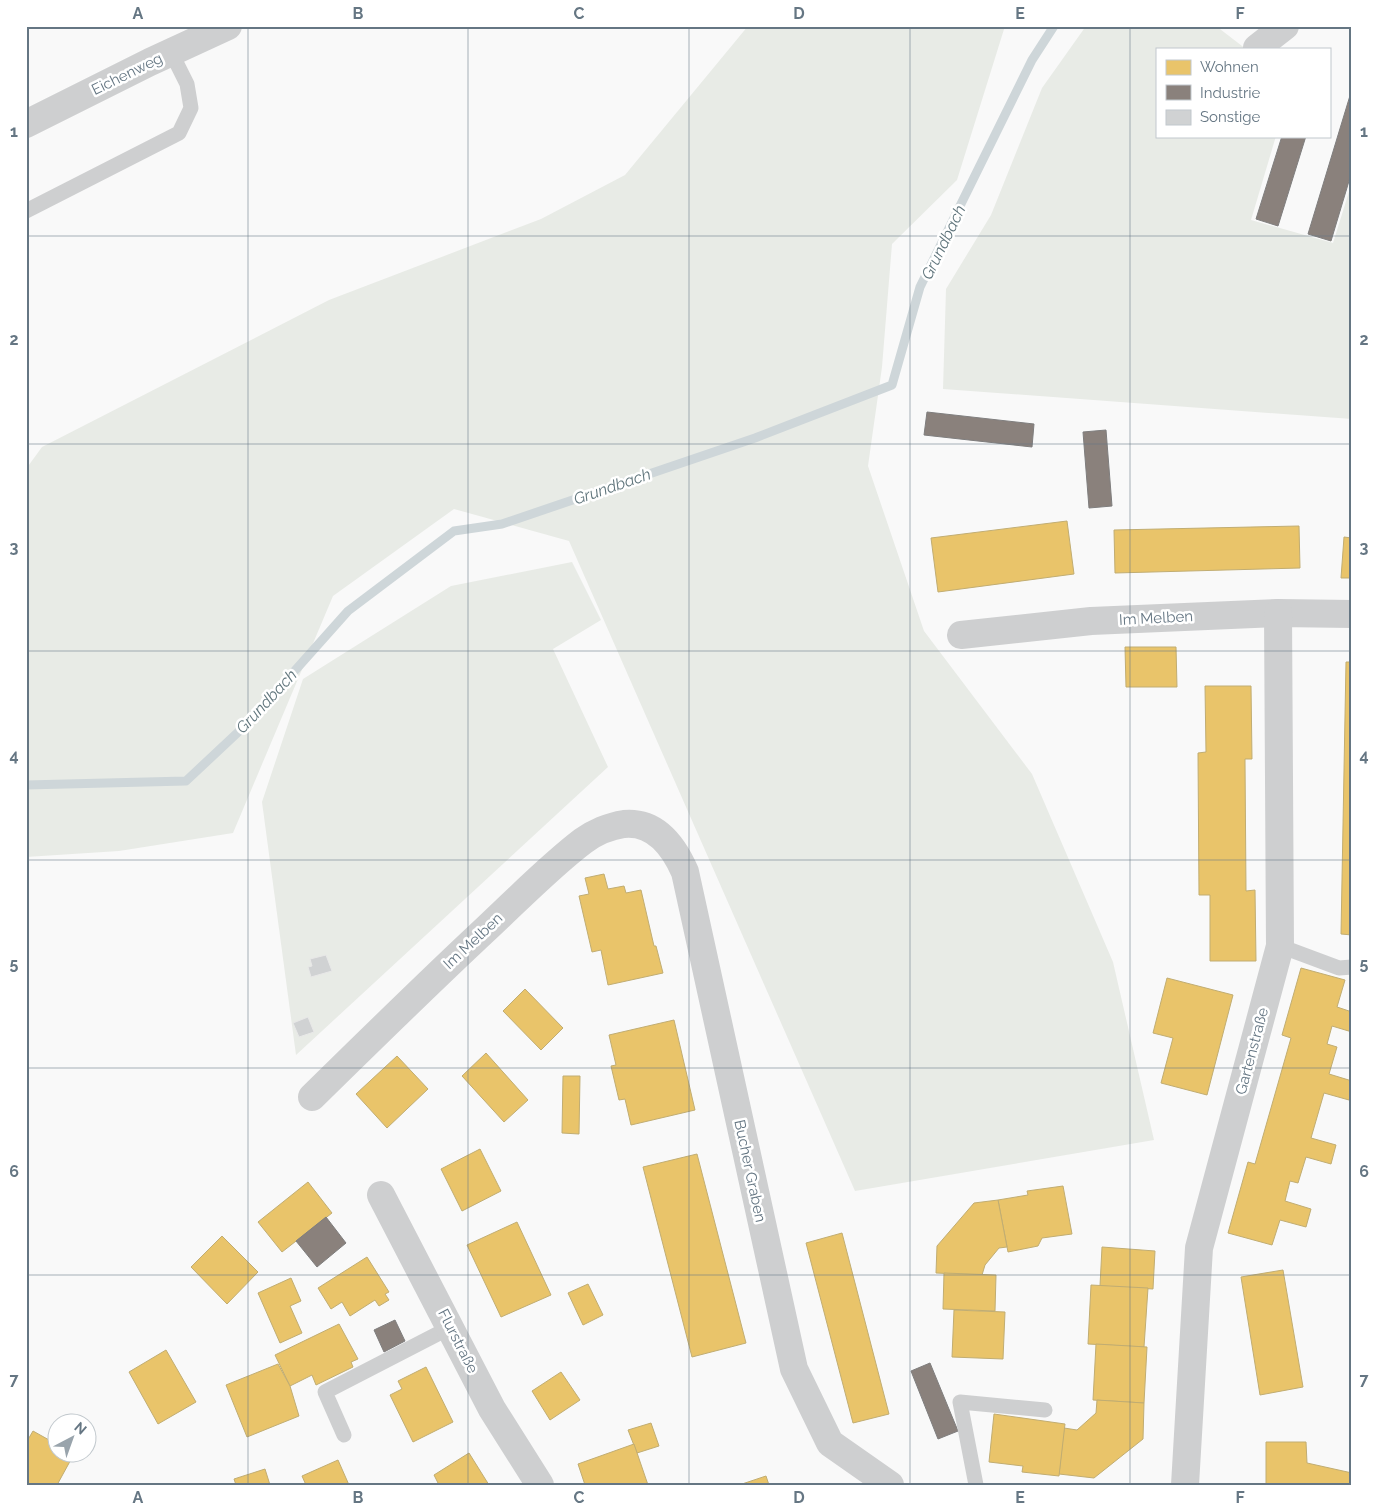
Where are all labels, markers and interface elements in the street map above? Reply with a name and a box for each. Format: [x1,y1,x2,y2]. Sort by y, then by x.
text: A [133,4,144,23]
text: B [353,4,364,23]
text: C [574,4,585,23]
text: D [793,4,805,23]
text: E [1015,4,1025,23]
text: F [1235,4,1245,23]
legend [1156,48,1330,138]
street label: Eichenweg [89,49,165,99]
text: Wohnen [1200,58,1259,76]
text: Industrie [1200,84,1261,102]
text: Sonstige [1200,108,1261,126]
text: 1 [10,122,18,141]
text: 1 [1360,122,1368,141]
water label: Grundbach [917,202,970,283]
text: 2 [9,330,19,349]
text: 2 [1359,330,1369,349]
water label: Grundbach [571,464,653,509]
text: 3 [10,538,19,557]
text: 3 [1360,538,1369,557]
street label: Im Melben [1119,607,1193,629]
water label: Grundbach [232,665,301,737]
text: 4 [9,746,19,765]
text: 4 [1359,746,1369,765]
street label: Im Melben [440,909,506,973]
text: 5 [10,954,19,973]
text: 5 [1360,954,1369,973]
street label: Gartenstraße [1232,1005,1272,1096]
street label: Bucher Graben [730,1118,770,1224]
text: 6 [9,1162,19,1181]
text: 6 [1359,1162,1369,1181]
street label: Flurstraße [434,1306,482,1376]
text: 7 [10,1370,19,1389]
text: 7 [1360,1370,1369,1389]
north arrow [48,1414,98,1464]
text: N [71,1419,90,1438]
text: A [133,1488,144,1507]
text: B [353,1488,364,1507]
text: C [574,1488,585,1507]
text: D [793,1488,805,1507]
text: E [1015,1488,1025,1507]
text: F [1235,1488,1245,1507]

